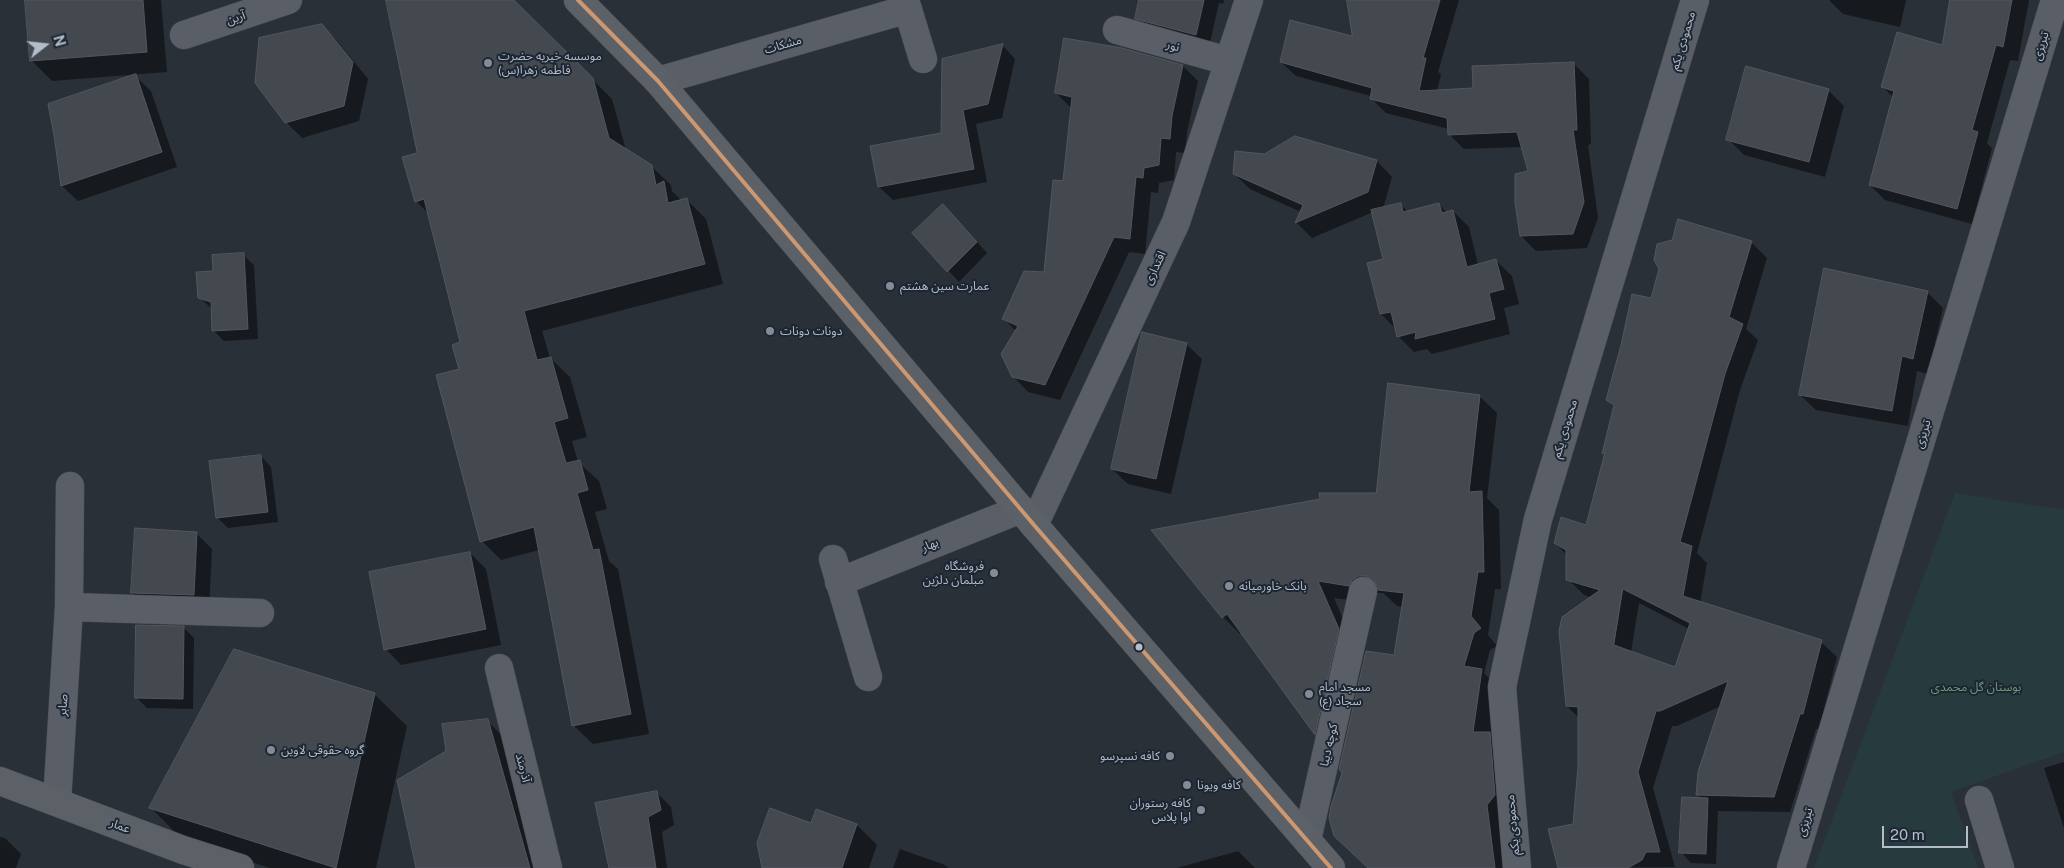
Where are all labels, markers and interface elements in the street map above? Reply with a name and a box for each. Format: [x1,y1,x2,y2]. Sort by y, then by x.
street label: آرین [225,8,247,28]
street label: محمودی یکم [1667,10,1699,72]
north arrow [20,20,70,70]
street label: تبریزی [2030,30,2052,62]
text: N [50,33,69,48]
street label: مشکات [763,33,803,57]
street label: نور [1165,37,1181,55]
place label: موسسه خیریه حضرت فاطمه زهرا(س) [498,49,602,77]
marker: موسسه خیریه حضرت فاطمه زهرا(س) [482,57,494,69]
street label: اقتداری [1141,249,1169,287]
place label: عمارت سین هشتم [900,279,990,293]
marker: عمارت سین هشتم [884,280,896,292]
place label: دونات دونات [780,324,842,338]
marker: دونات دونات [764,325,776,337]
street label: محمودی یکم [1549,398,1581,460]
street label: تبریزی [1912,418,1934,450]
street label: بهار [919,535,941,555]
place label: فروشگاه مبلمان دلژین [923,559,984,587]
marker: فروشگاه مبلمان دلژین [988,567,1000,579]
place label: بانک خاورمیانه [1239,579,1307,593]
marker: بانک خاورمیانه [1223,580,1235,592]
unlabelled marker [1134,642,1144,652]
place label: مسجد امام سجاد (ع) [1319,680,1371,708]
park label: بوستان گل محمدی [1931,680,2021,694]
marker: مسجد امام سجاد (ع) [1303,688,1315,700]
street label: صابر [55,693,71,717]
street label: کوچه دیبا [1317,722,1341,768]
place label: گروه حقوقی لاوین [281,743,364,757]
marker: گروه حقوقی لاوین [265,744,277,756]
place label: کافه نسپرسو [1100,749,1160,763]
marker: کافه نسپرسو [1164,750,1176,762]
street label: آذرمند [512,752,534,784]
place label: کافه ویونا [1197,778,1241,792]
marker: کافه ویونا [1181,779,1193,791]
street label: محمودی یکم [1503,794,1523,856]
place label: کافه رستوران اوا پلاس [1130,796,1191,824]
marker: کافه رستوران اوا پلاس [1195,804,1207,816]
street label: تبریزی [1794,806,1816,838]
street label: عمار [108,816,132,836]
scale bar [1884,816,1970,848]
text: 20 m [1890,826,1925,843]

